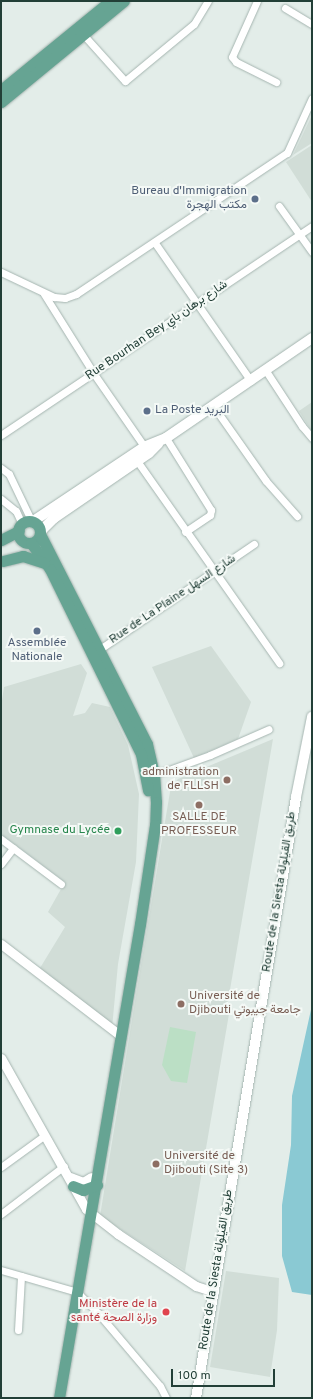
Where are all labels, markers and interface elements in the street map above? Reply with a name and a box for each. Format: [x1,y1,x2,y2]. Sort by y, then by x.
place label: Bureau d'Immigration مكتب الهجرة [131,185,247,213]
marker: Bureau d'Immigration مكتب الهجرة [250,194,260,204]
street label: Rue Bourhan Bey شارع برهان باي [83,278,231,384]
place label: La Poste البريد [155,404,229,418]
marker: La Poste البريد [142,406,152,416]
street label: Rue de La Plaine شارع السهل [107,552,239,648]
marker: Assemblée Nationale [32,626,42,636]
place label: Assemblée Nationale [8,637,66,665]
place label: administration de FLLSH [142,766,219,794]
marker: administration de FLLSH [222,775,232,785]
marker: SALLE DE PROFESSEUR [194,800,204,810]
place label: SALLE DE PROFESSEUR [161,811,237,839]
street label: Route de la Siesta طريق القيلولة [260,811,300,973]
place label: Gymnase du Lycée [9,824,110,838]
marker: Gymnase du Lycée [113,826,123,836]
place label: Université de Djibouti جامعة جيبوتي [189,990,301,1018]
marker: Université de Djibouti جامعة جيبوتي [176,999,186,1009]
place label: Université de Djibouti (Site 3) [164,1150,248,1178]
marker: Université de Djibouti (Site 3) [151,1159,161,1169]
street label: Route de la Siesta طريق القيلولة [197,1189,237,1351]
place label: Ministère de la santé وزارة الصحة [71,1298,157,1326]
marker: Ministère de la santé وزارة الصحة [160,1306,172,1318]
scale bar [173,1361,277,1387]
text: 100 m [178,1368,211,1384]

